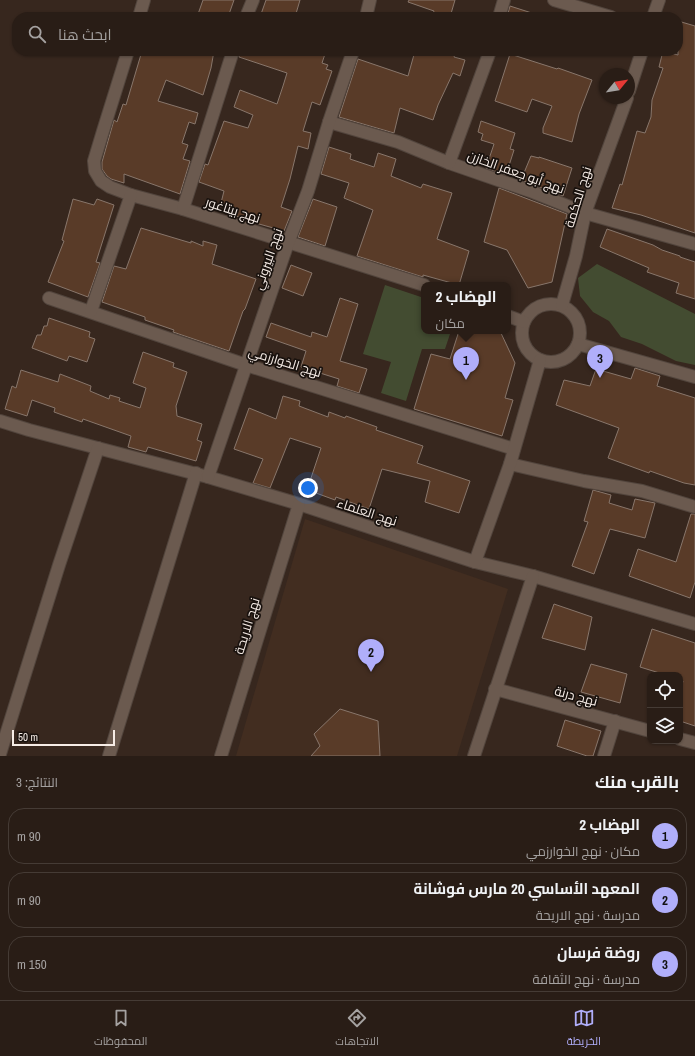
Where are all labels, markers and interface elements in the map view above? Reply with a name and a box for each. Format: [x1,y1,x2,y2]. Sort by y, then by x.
search box [12,12,683,56]
icon: search [26,23,48,45]
text: ابحث هنا [58,24,112,45]
north arrow [599,68,635,104]
street label: نهج أبو جعفر الخازن [465,147,567,197]
street label: نهج الحكمة [561,164,595,230]
street label: نهج بيتاغور [202,193,263,227]
street label: نهج البيروني [250,226,288,293]
popup [421,282,511,334]
text: الهضاب 2 [436,286,496,307]
text: مكان [436,315,465,332]
street label: نهج الخوارزمي [246,343,324,383]
pin: 3 [587,345,613,378]
pin: 1 [453,347,479,380]
your location [298,478,318,498]
street label: نهج العلماء [335,494,399,530]
street label: نهج الاريحة [230,596,264,656]
pin: 2 [358,639,384,672]
map controls [647,672,683,744]
button: locate [647,672,683,708]
street label: نهج درنة [553,682,599,710]
button: layers [647,708,683,744]
scale bar [12,728,115,747]
text: 50 m [18,730,38,744]
text: بالقرب منك [595,770,679,793]
text: النتائج: 3 [16,774,58,791]
text: الهضاب 2 [579,814,640,835]
text: 90 m [17,828,41,845]
text: 1 [662,828,668,845]
text: مكان · نهج الخوارزمي [526,843,640,860]
text: المعهد الأساسي 20 مارس فوشانة [414,878,640,899]
text: 90 m [17,892,41,909]
text: 2 [662,892,668,909]
text: مدرسة · نهج الاريحة [536,907,640,924]
text: روضة فرسان [557,942,640,963]
text: 150 m [17,956,47,973]
text: 3 [662,956,668,973]
text: مدرسة · نهج الثقافة [533,971,640,988]
tab: المحفوظات [94,1007,147,1051]
tab: الاتجاهات [335,1007,379,1051]
tab: الخريطة [567,1007,601,1051]

